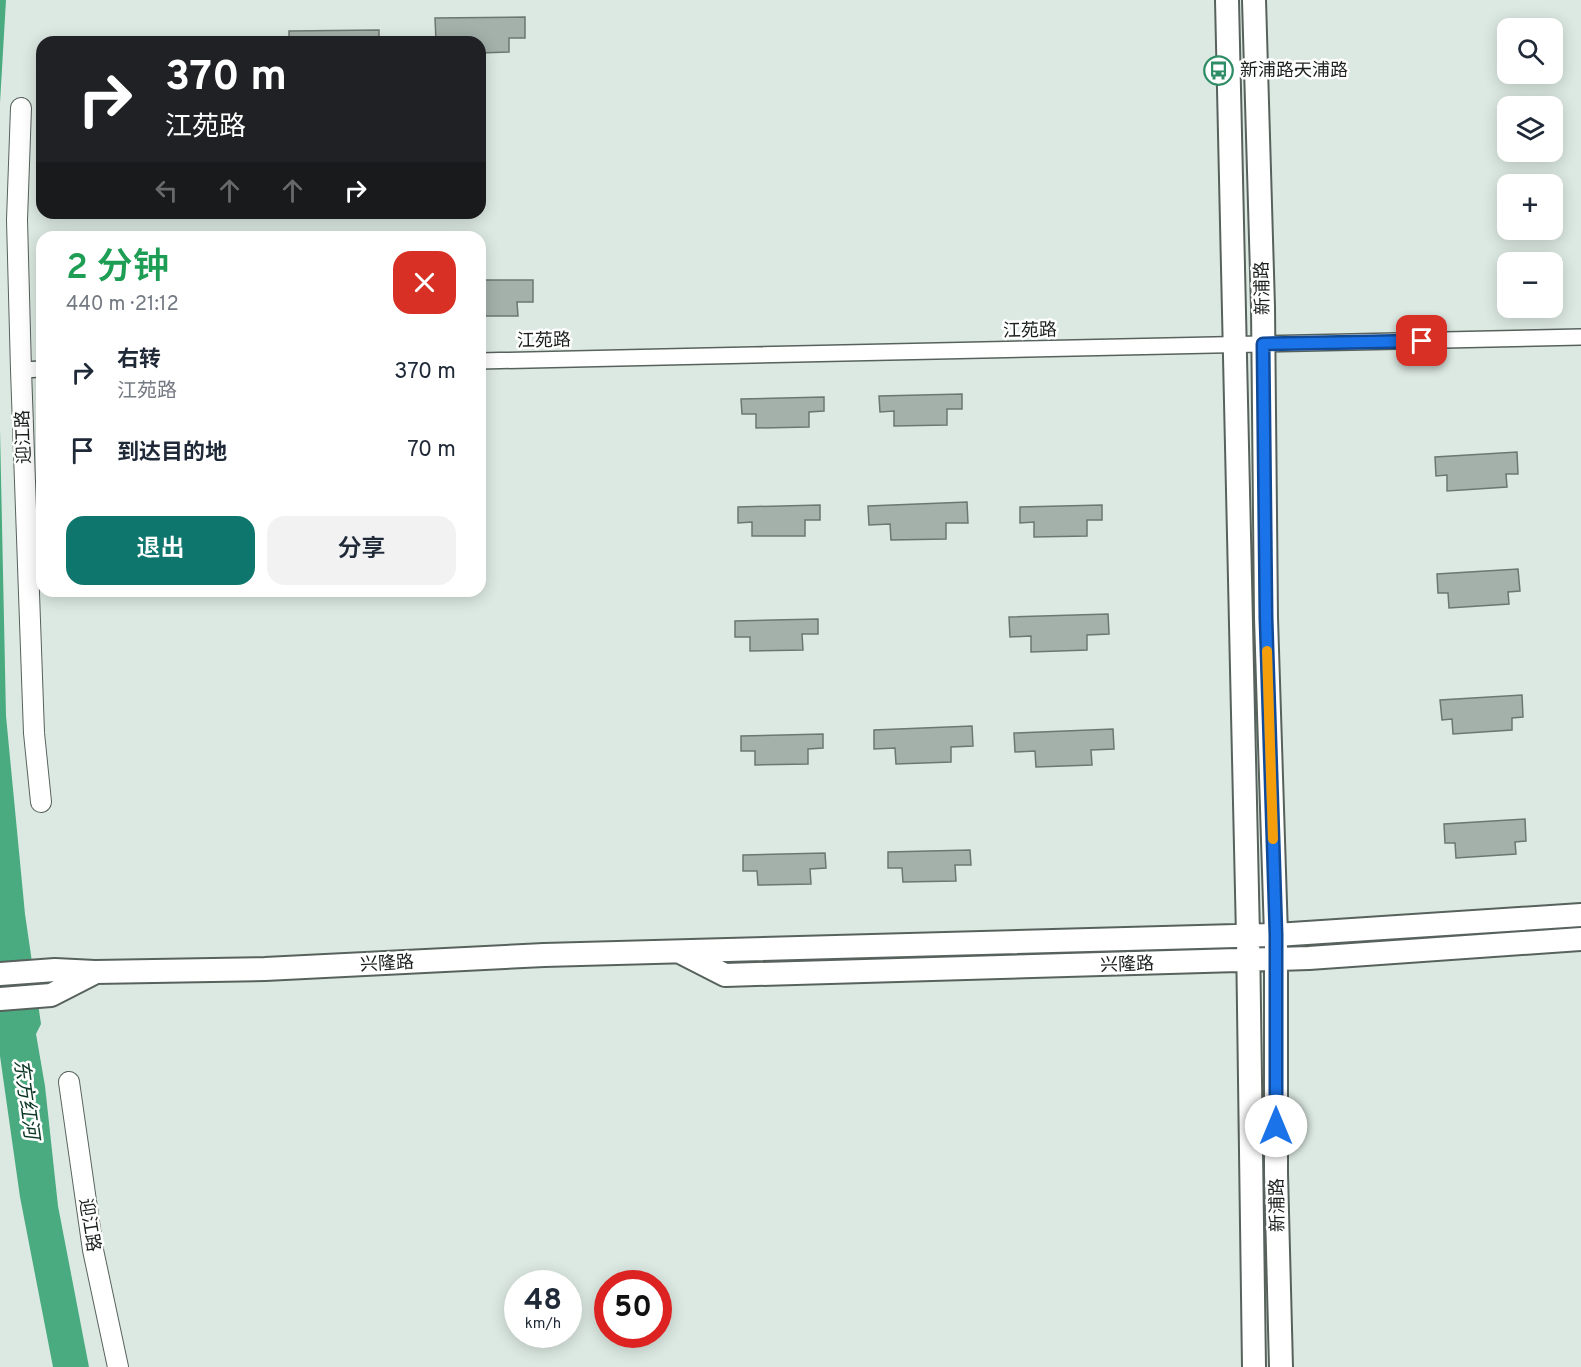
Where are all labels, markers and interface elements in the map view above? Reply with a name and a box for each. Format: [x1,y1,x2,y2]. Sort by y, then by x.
map controls [1497,18,1563,318]
button: search [1497,18,1563,84]
text: 370 m [165,52,287,105]
bus stop icon: 新浦路·天浦路 [1203,54,1235,86]
icon: right [66,60,144,138]
place label: 新浦路·天浦路 [1240,60,1348,83]
button: layers [1497,96,1563,162]
text: 江苑路 [165,111,246,145]
icon: left [150,174,183,207]
icon: ahead [213,174,246,207]
icon: ahead [276,174,309,207]
icon: right [339,174,372,207]
button: + [1497,174,1563,240]
text: 2 分钟 [66,246,169,292]
button: close [393,251,456,314]
button: − [1497,252,1563,318]
street label: 新浦路 [1252,261,1275,315]
text: 440 m · 21:12 [66,292,179,318]
pin [1396,315,1447,366]
street label: 江苑路 [1003,320,1057,343]
icon: arrive [1405,324,1438,357]
street label: 江苑路 [517,330,571,353]
text: 右转 [117,347,161,374]
icon: right [66,356,99,389]
text: 370 m [394,359,456,386]
text: 江苑路 [117,379,177,405]
street label: 迎江路 [12,410,37,464]
icon: arrive [66,434,99,467]
text: 70 m [407,437,456,464]
text: 到达目的地 [117,440,227,467]
button: 退出 [66,516,255,585]
button: 分享 [267,516,456,585]
street label: 兴隆路 [360,952,415,977]
street label: 兴隆路 [1100,953,1154,978]
water label: 东方红河 [7,1058,44,1145]
position arrow [1244,1094,1308,1158]
street label: 新浦路 [1267,1178,1290,1232]
street label: 迎江路 [73,1197,104,1254]
speed limit sign: 50 [594,1270,672,1348]
text: 48 [524,1283,562,1320]
text: km/h [525,1315,561,1334]

